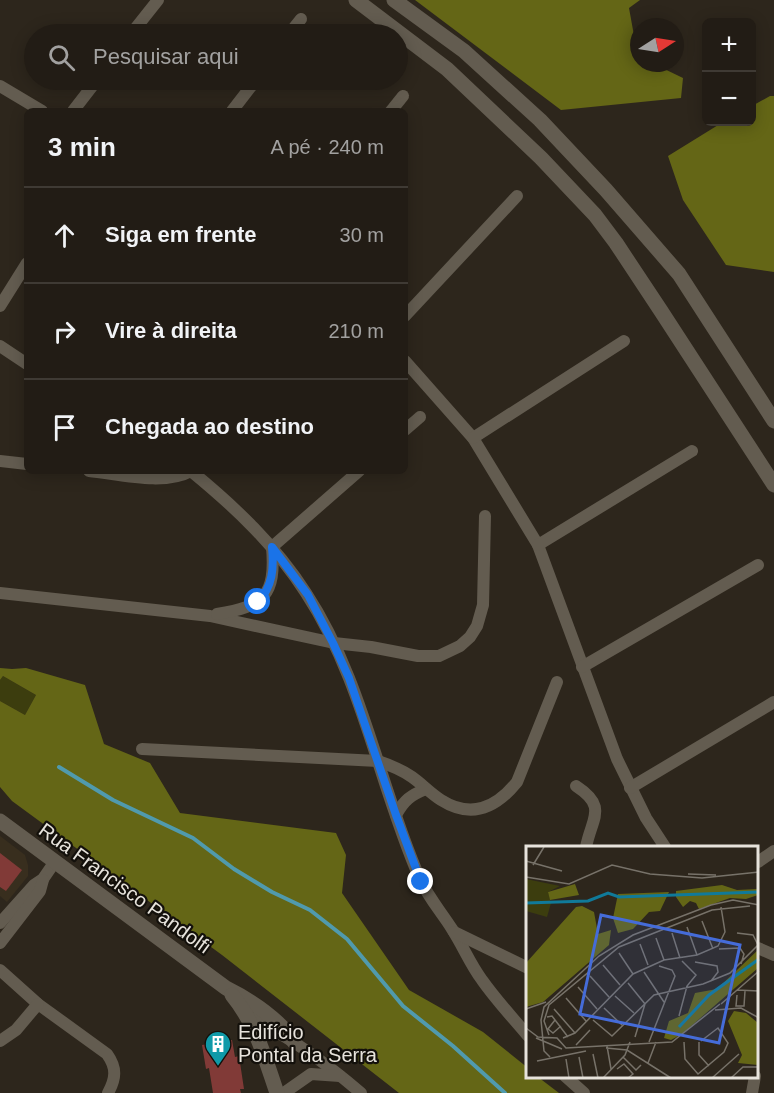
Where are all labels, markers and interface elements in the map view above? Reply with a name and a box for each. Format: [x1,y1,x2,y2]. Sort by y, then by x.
north arrow [630,18,684,72]
map controls [702,18,756,126]
button: + [702,18,756,72]
search box [24,24,408,90]
icon: search [45,41,78,74]
text: Pesquisar aqui [93,44,239,69]
button: − [702,72,756,126]
text: 3 min [48,132,116,162]
text: A pé · 240 m [271,136,384,158]
icon: ahead [48,219,81,252]
text: Siga em frente [105,222,257,247]
text: 30 m [340,224,384,246]
icon: right [48,315,81,348]
text: Vire à direita [105,318,237,343]
text: 210 m [328,320,384,342]
icon: arrive [48,411,81,444]
text: Chegada ao destino [105,414,314,439]
route start [244,588,270,614]
street label: Rua Francisco Pandolfi [35,818,215,958]
inset map [526,846,759,1078]
route end [407,868,433,894]
place label: Edifício Pontal da Serra [238,1021,378,1066]
building icon: Edifício Pontal da Serra [203,1029,233,1067]

